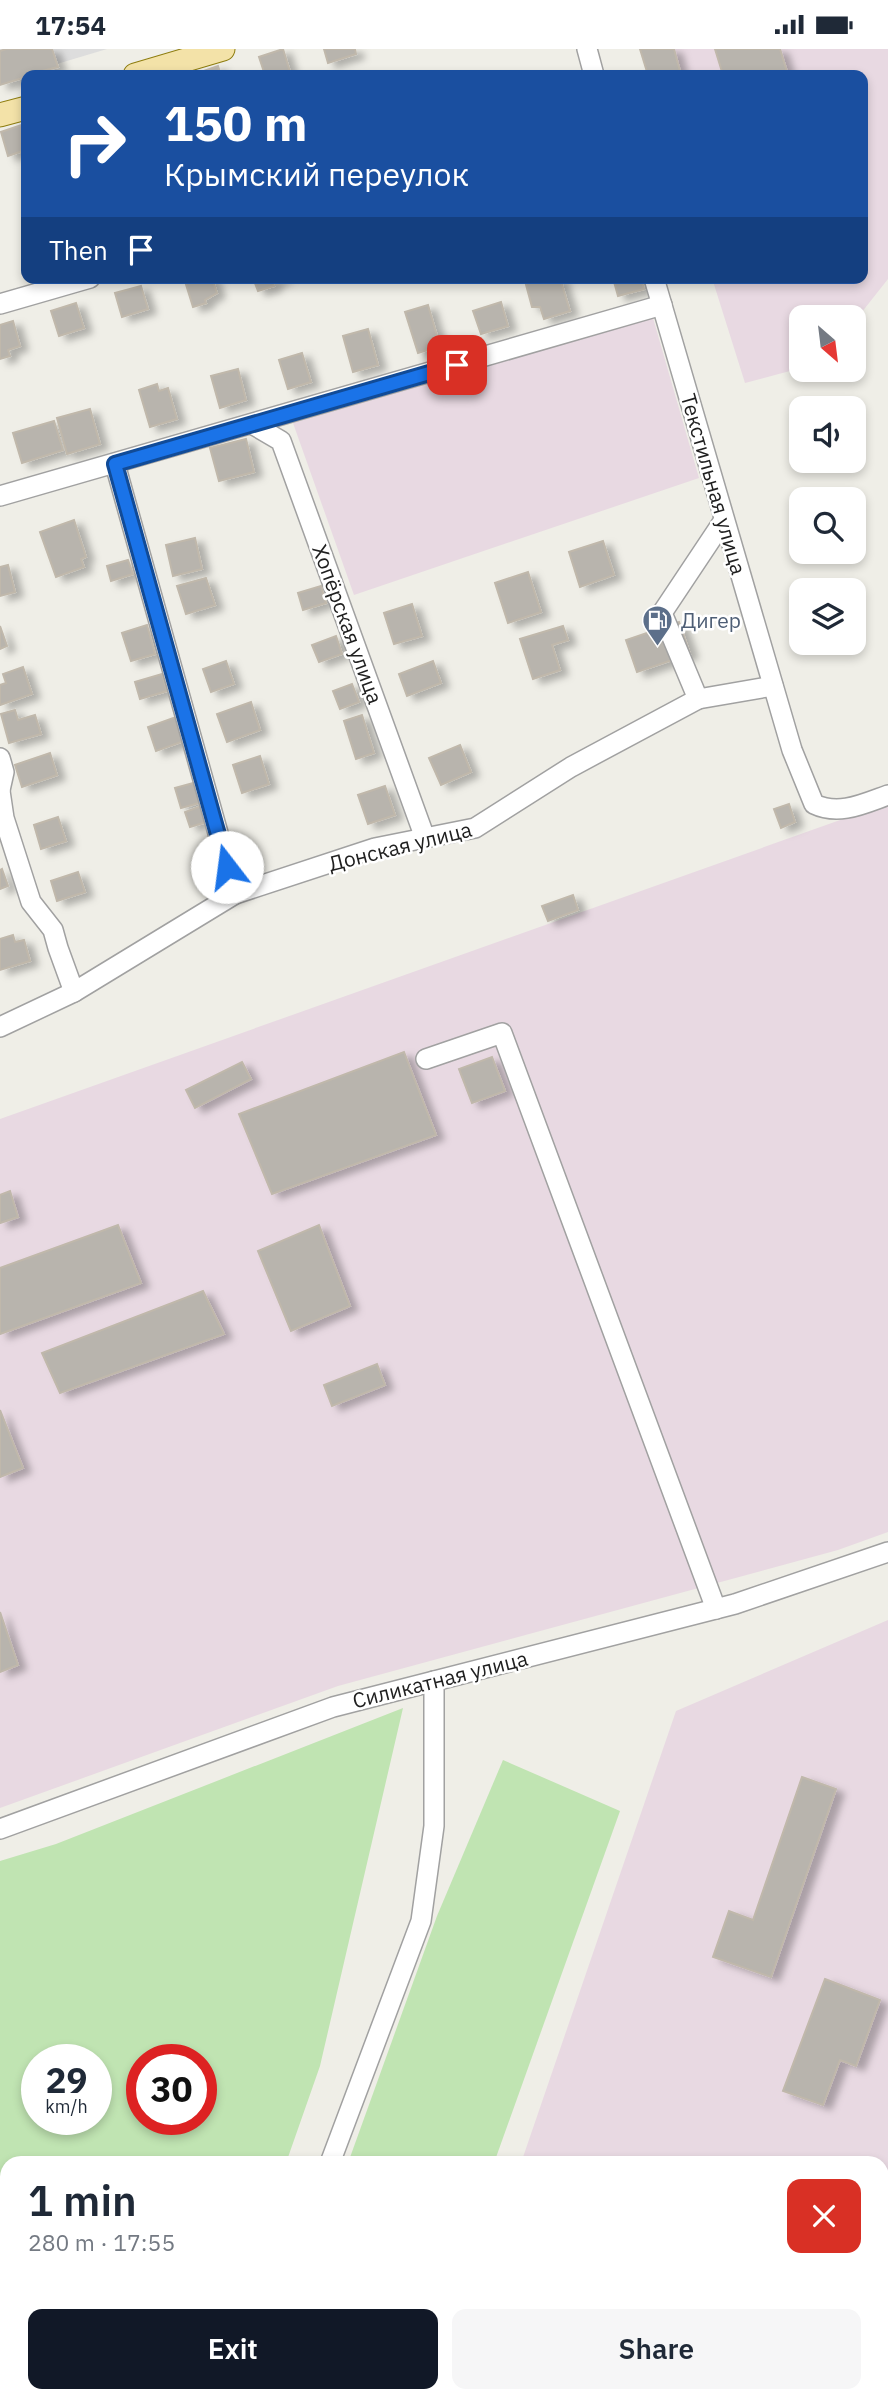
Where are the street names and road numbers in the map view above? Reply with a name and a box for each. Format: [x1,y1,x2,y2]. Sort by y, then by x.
street label: Текстильная улица [675,390,753,578]
street label: Хопёрская улица [306,540,390,708]
street label: Донская улица [325,815,475,877]
street label: Силикатная улица [349,1644,531,1714]

